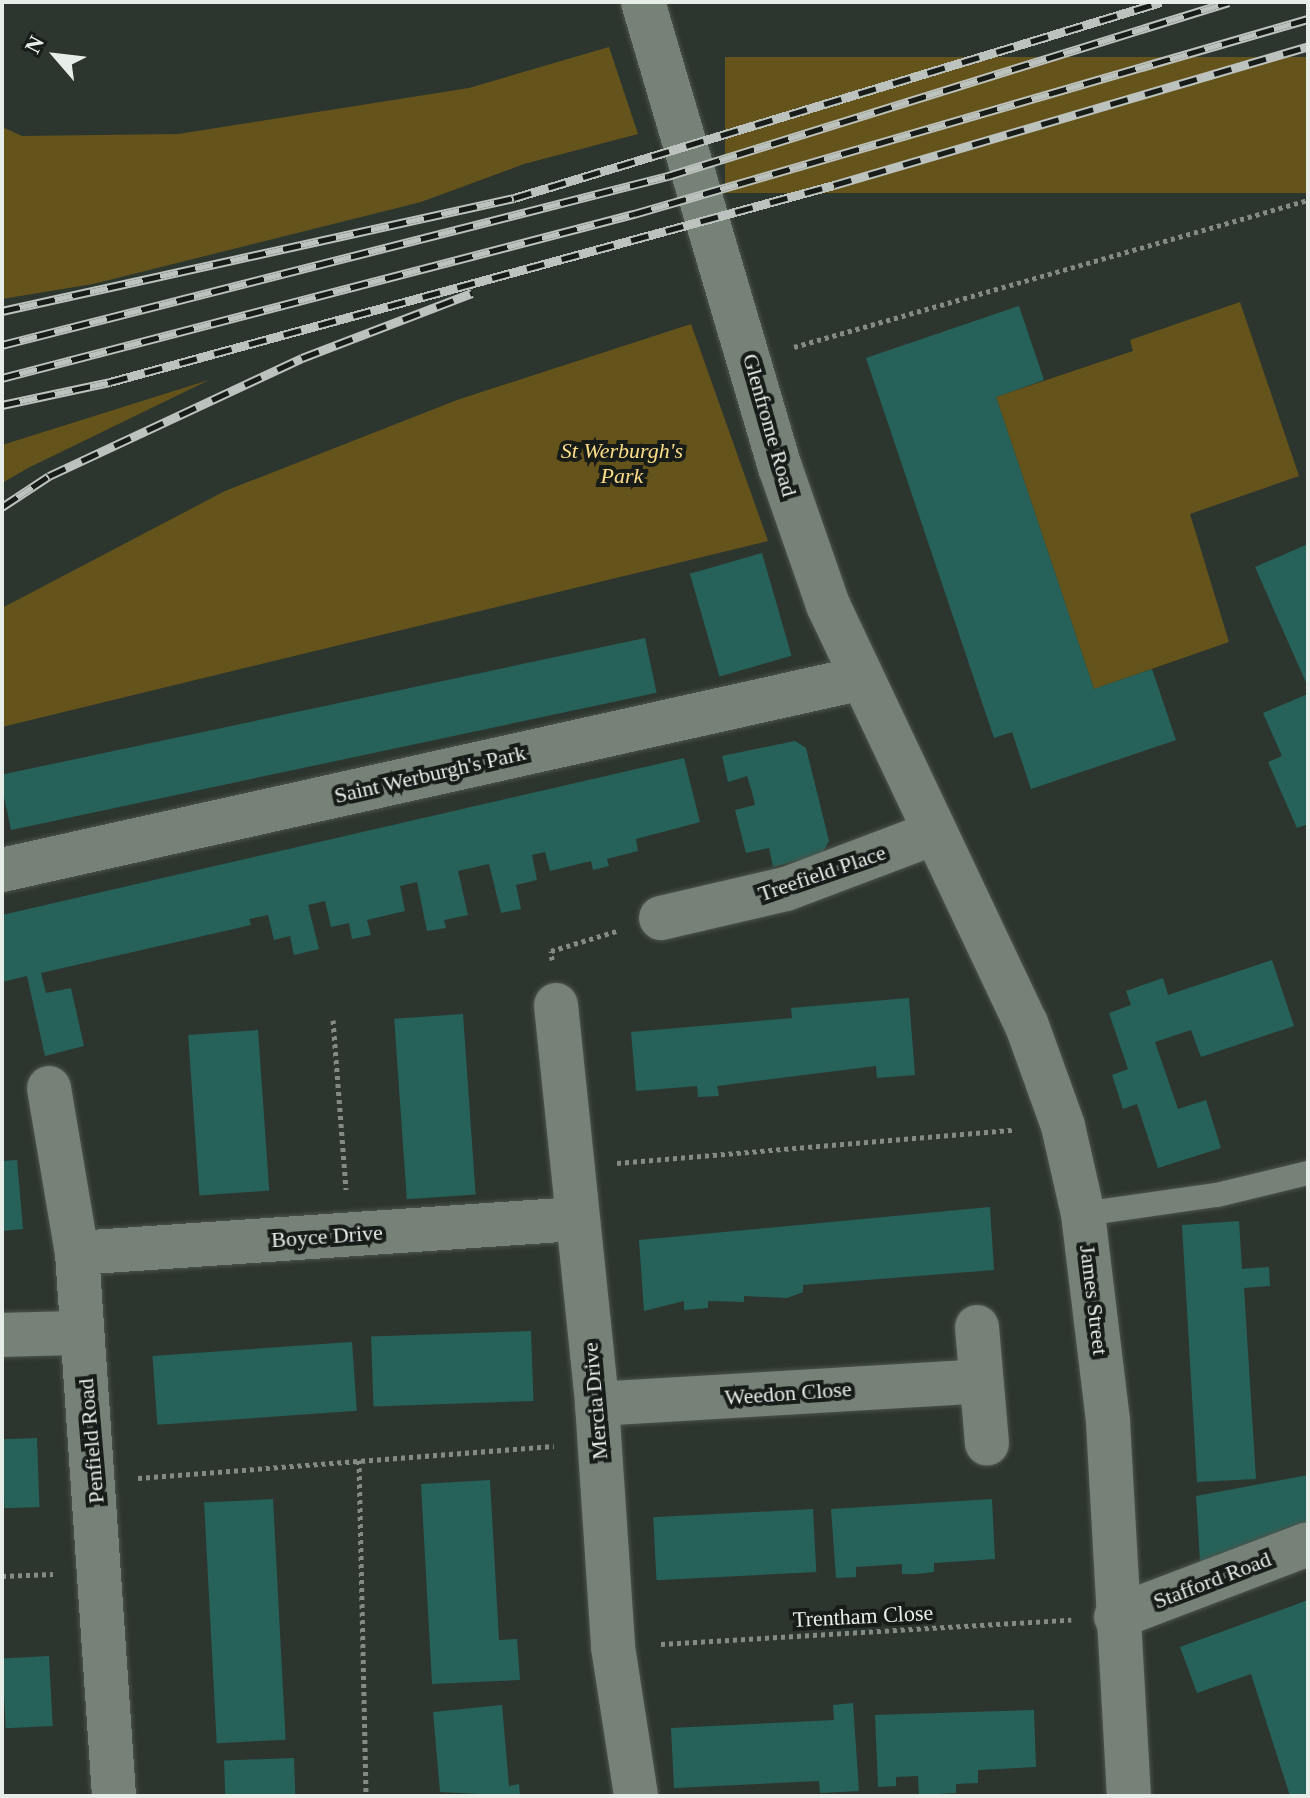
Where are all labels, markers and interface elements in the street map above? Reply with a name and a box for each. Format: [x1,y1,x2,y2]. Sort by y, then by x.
north arrow [16,16,96,96]
text: N [20,32,49,57]
street label: Glenfrome Road [737,351,803,499]
park label: St Werburgh's Park [561,437,683,488]
street label: Saint Werburgh's Park [331,739,529,809]
street label: Treefield Place [755,839,889,907]
street label: Boyce Drive [270,1219,384,1253]
street label: James Street [1074,1244,1114,1356]
street label: Mercia Drive [577,1341,613,1461]
street label: Weedon Close [724,1375,852,1411]
street label: Penfield Road [72,1377,110,1505]
street label: Stafford Road [1150,1546,1274,1614]
street label: Trentham Close [792,1599,934,1633]

